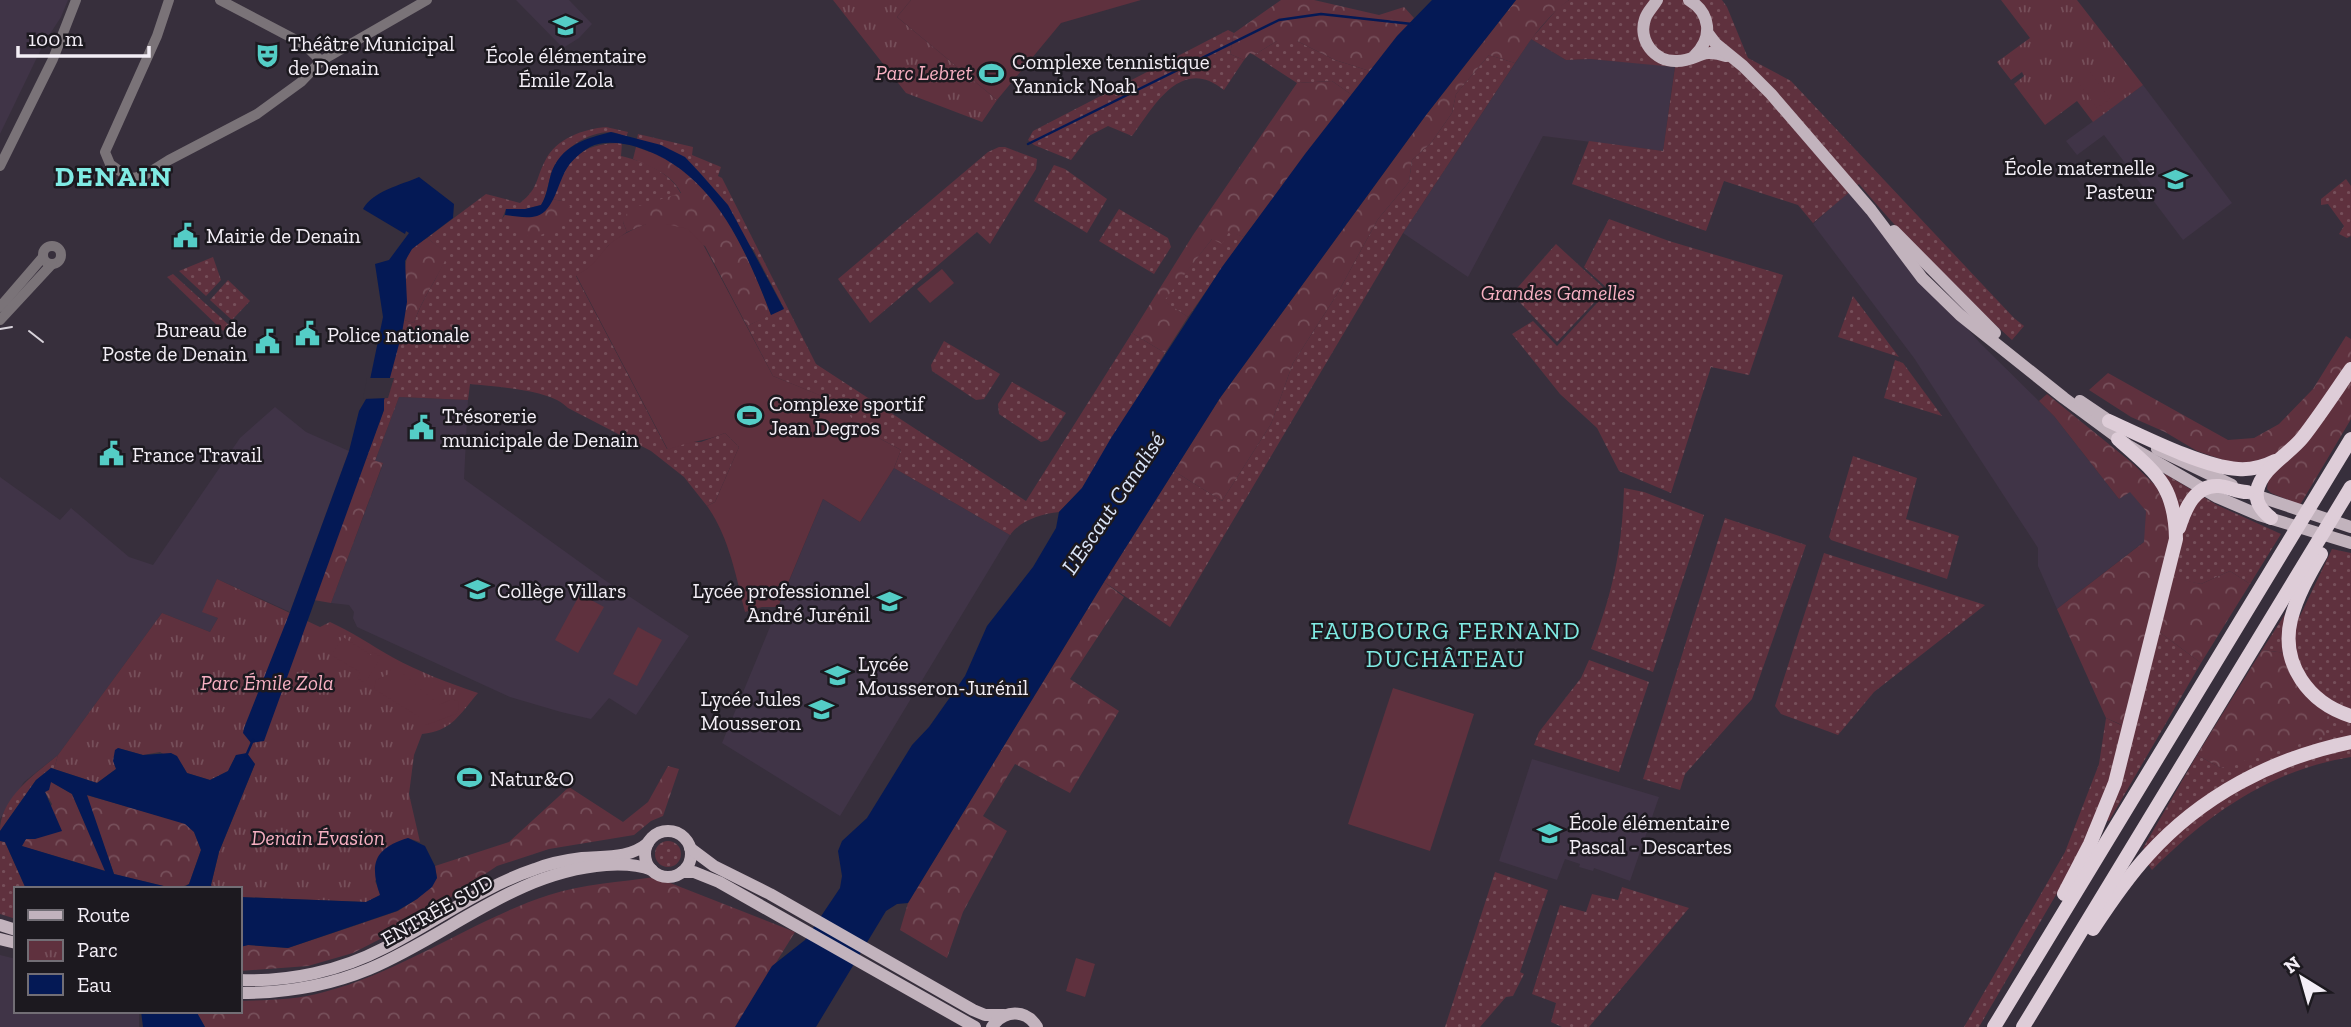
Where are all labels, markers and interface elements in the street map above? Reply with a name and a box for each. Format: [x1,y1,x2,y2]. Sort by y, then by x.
school or university icon: École élémentaire Émile Zola [552,12,580,40]
scale bar [18,14,149,58]
text: 100 m [28,26,83,51]
place label: Théâtre Municipal de Denain [288,31,455,80]
theatre icon: Théâtre Municipal de Denain [254,41,282,69]
place label: École élémentaire Émile Zola [486,43,647,92]
place label: Complexe tennistique Yannick Noah [1011,49,1210,98]
sports icon: Complexe tennistique Yannick Noah [978,59,1006,87]
park label: Parc Lebret [875,60,973,85]
place label: École maternelle Pasteur [2004,155,2155,204]
district label: DENAIN [55,160,173,193]
school or university icon: École maternelle Pasteur [2161,165,2189,193]
public building icon: Mairie de Denain [172,221,200,249]
place label: Mairie de Denain [206,223,361,248]
park label: Grandes Gamelles [1481,280,1635,305]
place label: Bureau de Poste de Denain [102,317,247,366]
public building icon: Police nationale [293,320,321,348]
place label: Police nationale [327,322,470,347]
public building icon: Bureau de Poste de Denain [253,327,281,355]
place label: Complexe sportif Jean Degros [769,391,925,440]
sports icon: Complexe sportif Jean Degros [735,401,763,429]
place label: Trésorerie municipale de Denain [442,403,638,452]
public building icon: Trésorerie municipale de Denain [408,413,436,441]
water label: L'Escaut Canalisé [1055,427,1171,579]
public building icon: France Travail [98,440,126,468]
place label: France Travail [132,442,263,467]
school or university icon: Collège Villars [463,576,491,604]
place label: Collège Villars [497,578,626,603]
place label: Lycée professionnel André Jurénil [693,578,870,627]
school or university icon: Lycée professionnel André Jurénil [876,588,904,616]
district label: FAUBOURG FERNAND DUCHÂTEAU [1310,616,1582,673]
place label: Lycée Mousseron-Jurénil [858,651,1029,700]
school or university icon: Lycée Mousseron-Jurénil [824,661,852,689]
park label: Parc Émile Zola [200,670,334,695]
place label: Lycée Jules Mousseron [701,686,801,735]
school or university icon: Lycée Jules Mousseron [807,696,835,724]
sports icon: Natur&O [456,764,484,792]
place label: Natur&O [490,766,574,791]
place label: École élémentaire Pascal - Descartes [1569,810,1732,859]
school or university icon: École élémentaire Pascal - Descartes [1535,820,1563,848]
park label: Denain Évasion [251,825,385,850]
street label: ENTRÉE SUD [377,869,497,951]
legend [14,887,242,1013]
text: Route [77,902,130,927]
text: Parc [77,937,118,962]
north arrow [2267,943,2337,1013]
text: N [2279,951,2305,978]
text: Eau [77,972,111,997]

